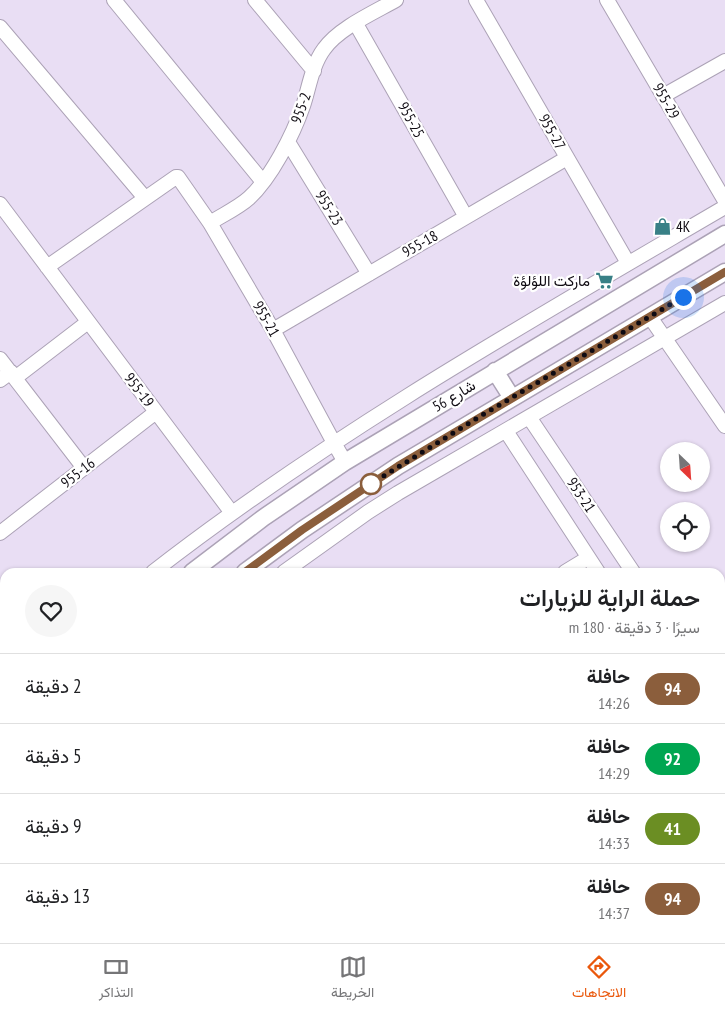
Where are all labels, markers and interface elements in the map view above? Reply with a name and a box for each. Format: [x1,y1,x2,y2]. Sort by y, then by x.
street label: 955-29 [649,79,684,122]
street label: 955-2 [286,90,315,126]
street label: 955-25 [394,98,429,141]
street label: 955-27 [535,110,570,153]
street label: 955-23 [311,187,348,229]
shop icon: 4K [652,217,672,237]
place label: 4K [676,217,691,236]
street label: 955-18 [398,226,441,261]
place label: ماركت اللؤلؤة [513,271,590,290]
supermarket icon: ماركت اللؤلؤة [594,271,614,291]
your location [671,285,696,310]
street label: 955-21 [249,297,284,340]
street label: 955-19 [120,369,158,411]
street label: شارع 56 [429,375,480,418]
north arrow [660,442,710,492]
map controls [660,442,710,552]
street label: 955-16 [57,453,99,492]
unlabelled marker [360,473,382,495]
street label: 953-21 [563,474,600,516]
button: locate [660,502,710,552]
text: حملة الراية للزيارات [520,582,700,613]
button: heart [25,585,77,637]
text: سيرًا · 3 دقيقة · 180 m [569,617,700,637]
text: حافلة [587,664,630,688]
text: 2 دقيقة [25,674,82,698]
text: 94 [664,677,681,700]
text: 14:26 [598,693,630,713]
text: حافلة [587,734,630,758]
text: 5 دقيقة [25,744,82,768]
text: 92 [664,747,681,770]
text: 14:29 [598,763,630,783]
text: حافلة [587,804,630,828]
text: 9 دقيقة [25,814,82,838]
text: 41 [664,817,681,840]
text: 14:33 [598,833,630,853]
text: حافلة [587,874,630,898]
text: 13 دقيقة [25,884,90,908]
text: 94 [664,887,681,910]
text: 14:37 [598,903,630,923]
tab: التذاكر [99,953,133,1005]
tab: الخريطة [331,953,374,1005]
tab: الاتجاهات [572,953,626,1005]

